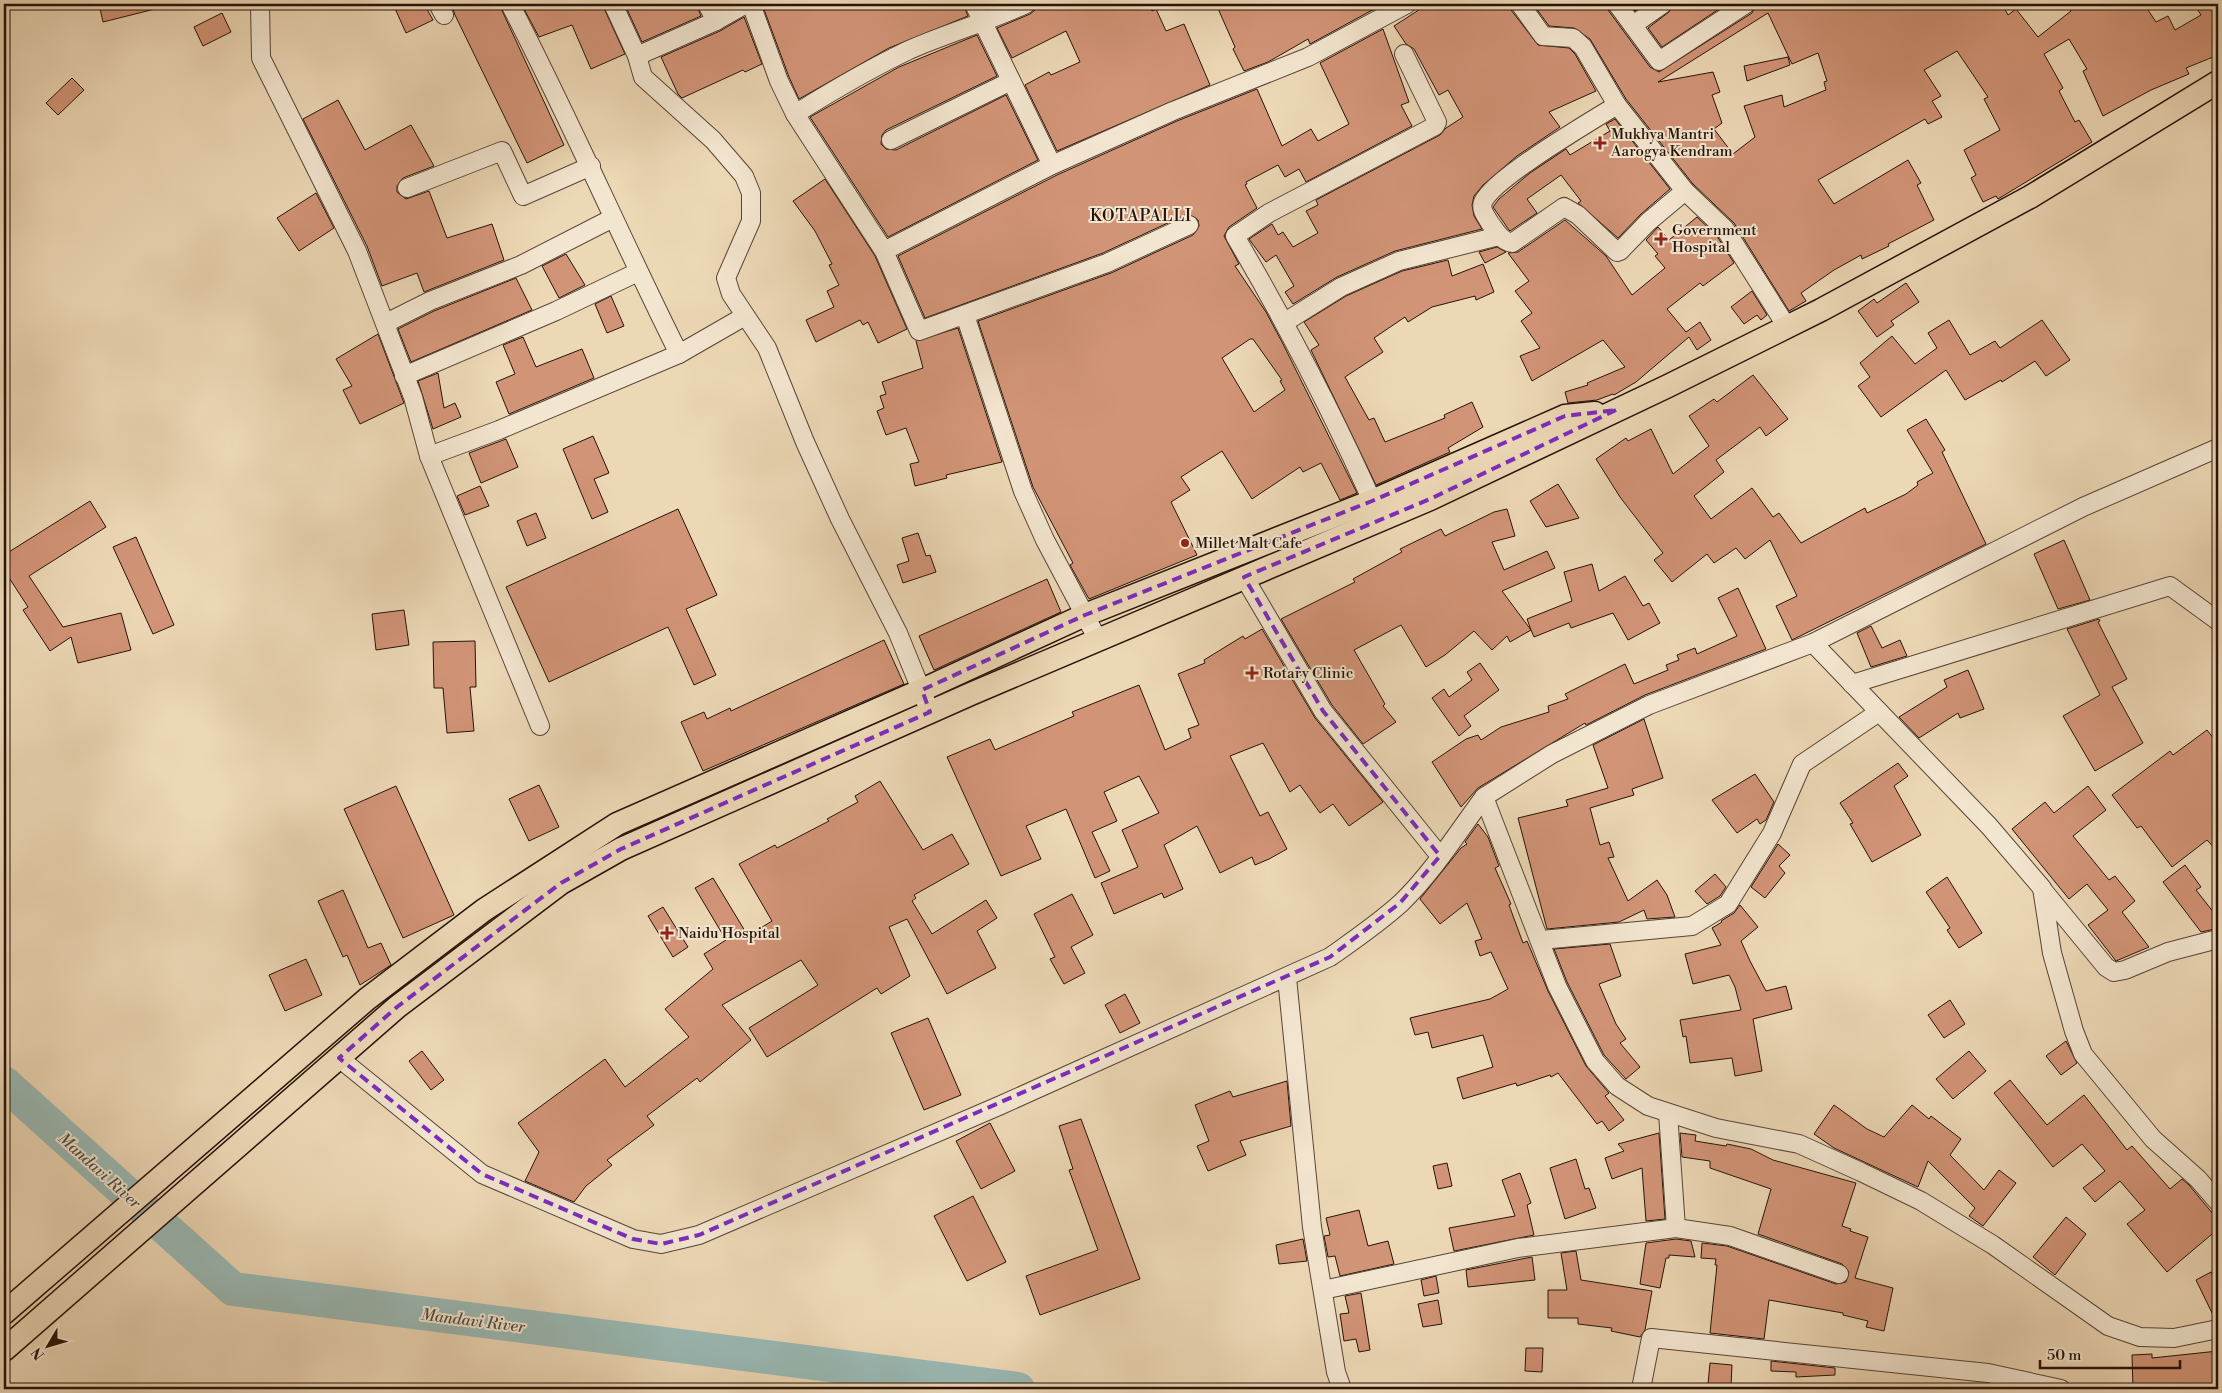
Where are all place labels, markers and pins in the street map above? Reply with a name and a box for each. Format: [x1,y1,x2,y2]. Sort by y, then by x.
place label: Mukhya Mantri Aarogya Kendram [1610,125,1733,161]
marker: Mukhya Mantri Aarogya Kendram [1593,136,1607,150]
place label: Government Hospital [1672,221,1757,257]
marker: Government Hospital [1654,232,1668,246]
place label: Millet Malt Cafe [1195,534,1302,553]
marker: Millet Malt Cafe [1179,537,1191,549]
place label: Rotary Clinic [1263,664,1353,683]
marker: Rotary Clinic [1245,666,1259,680]
place label: Naidu Hospital [678,924,780,943]
marker: Naidu Hospital [660,926,674,940]

